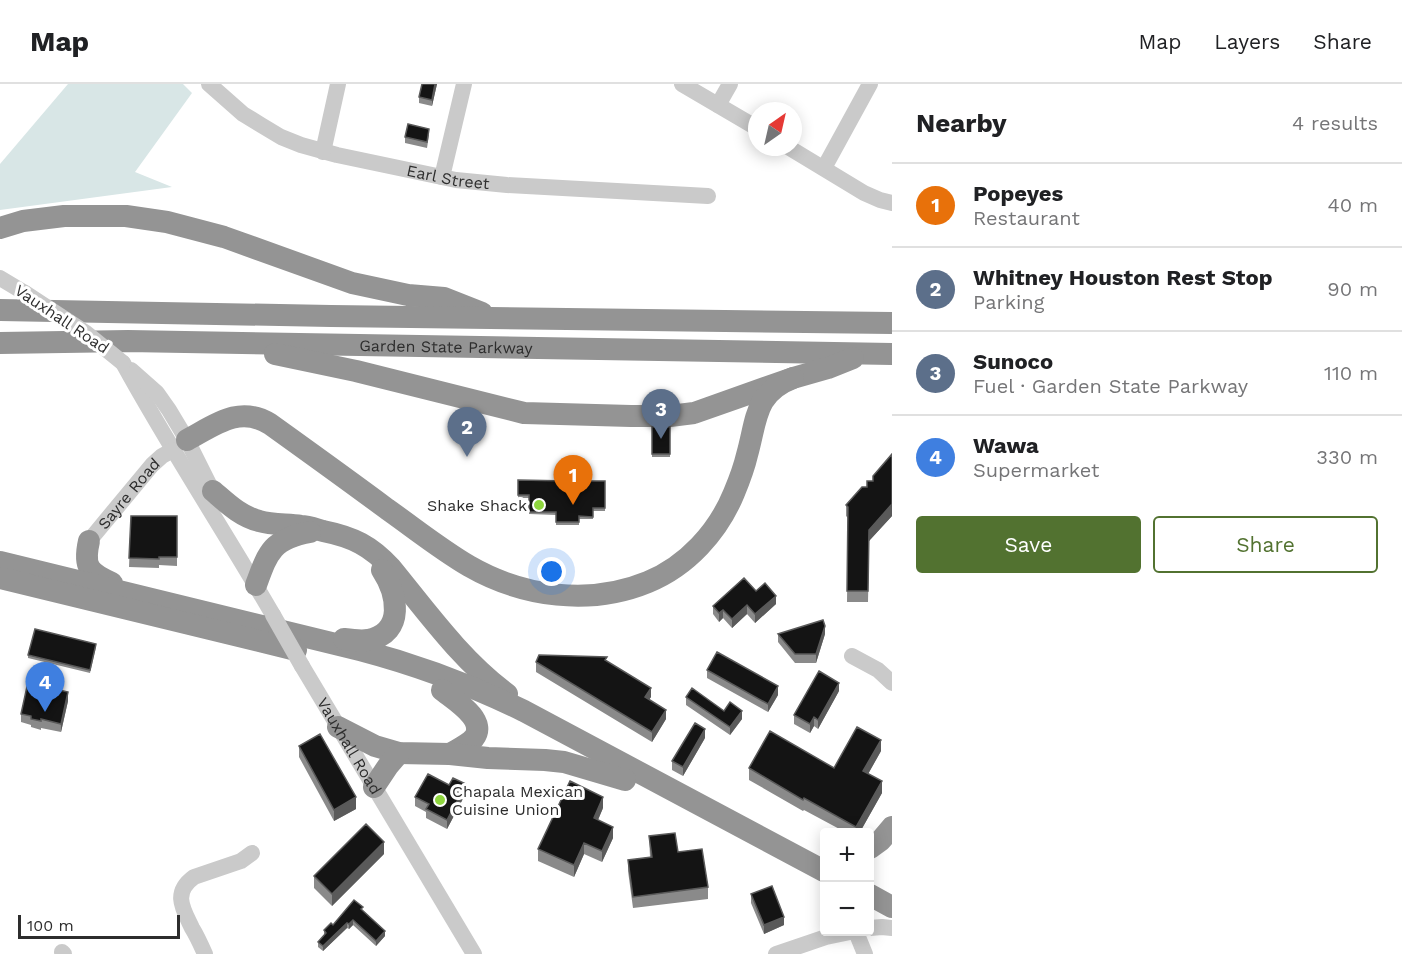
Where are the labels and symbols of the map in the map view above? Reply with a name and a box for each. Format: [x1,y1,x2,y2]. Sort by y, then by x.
north arrow [748,102,802,156]
street label: Earl Street [405,160,491,193]
street label: Vauxhall Road [11,280,113,358]
street label: Garden State Parkway [359,335,533,357]
pin: 3 [642,390,680,439]
pin: 2 [448,408,486,457]
street label: Sayre Road [93,453,163,533]
pin: 1 [554,456,592,505]
place label: Shake Shack [427,496,527,515]
marker: Shake Shack [532,498,546,512]
your location [537,557,566,586]
pin: 4 [26,662,64,712]
street label: Vauxhall Road [313,694,386,798]
place label: Chapala Mexican Cuisine Union [452,782,583,819]
marker: Chapala Mexican Cuisine Union [433,793,447,807]
scale bar [18,912,180,940]

